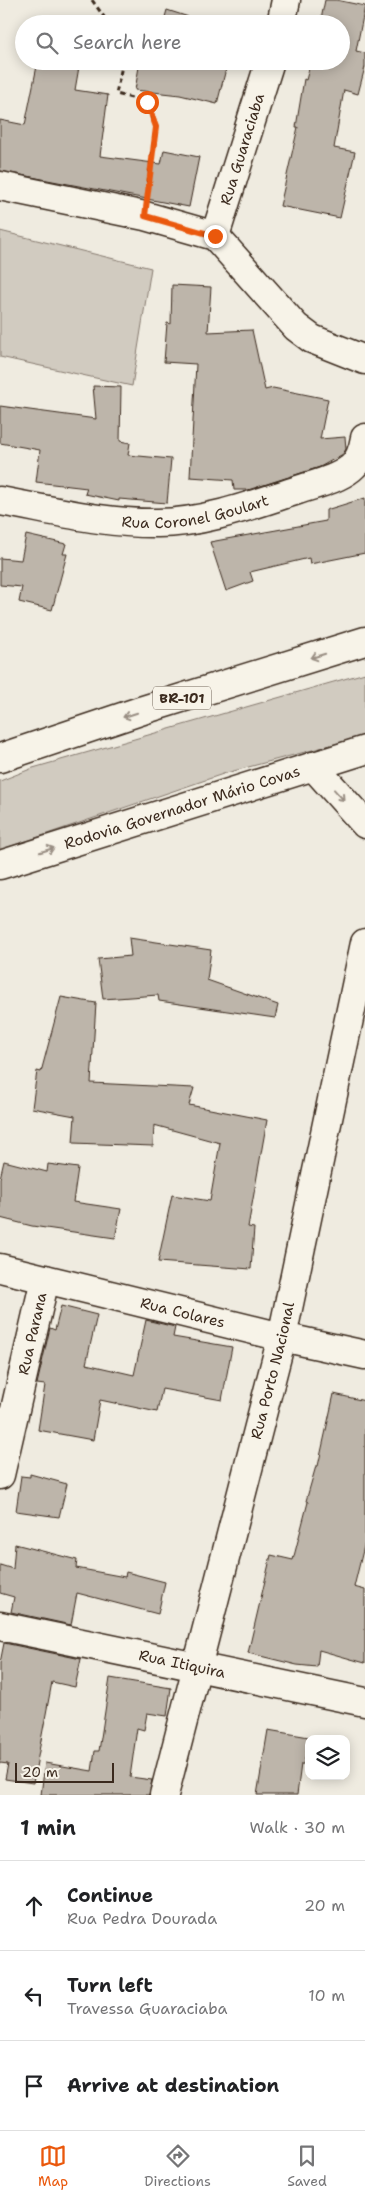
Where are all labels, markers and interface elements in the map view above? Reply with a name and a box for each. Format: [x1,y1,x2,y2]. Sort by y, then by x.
search box [15,15,350,70]
icon: search [33,29,61,57]
text: Search here [73,30,182,55]
street label: Rua Guaraciaba [215,90,269,208]
route start [136,91,159,114]
route end [204,225,227,248]
street label: Rua Coronel Goulart [121,490,271,533]
one-way arrow [311,651,327,661]
road number: BR-101 [153,686,211,710]
one-way arrow [123,711,138,720]
street label: Rodovia Governador Mário Covas [62,761,303,854]
one-way arrow [333,789,345,802]
one-way arrow [38,845,54,854]
street label: Rua Parana [13,1290,52,1377]
street label: Rua Colares [138,1293,227,1333]
street label: Rua Porto Nacional [246,1300,299,1442]
street label: Rua Itiquira [137,1645,228,1683]
map controls [305,1735,350,1780]
button: layers [305,1735,350,1780]
scale bar [15,1760,114,1783]
text: 20 m [22,1763,58,1781]
text: 1 min [20,1814,76,1842]
text: Walk · 30 m [250,1817,345,1838]
text: Continue [67,1883,153,1908]
icon: ahead [20,1892,48,1920]
text: 20 m [304,1895,345,1916]
text: Rua Pedra Dourada [67,1908,217,1929]
text: Turn left [67,1973,153,1998]
icon: left [20,1982,48,2010]
text: 10 m [308,1985,345,2006]
text: Travessa Guaraciaba [67,1998,228,2019]
icon: arrive [20,2072,48,2100]
text: Arrive at destination [67,2073,279,2098]
tab: Map [38,2142,68,2190]
tab: Directions [144,2142,211,2190]
tab: Saved [287,2142,327,2190]

